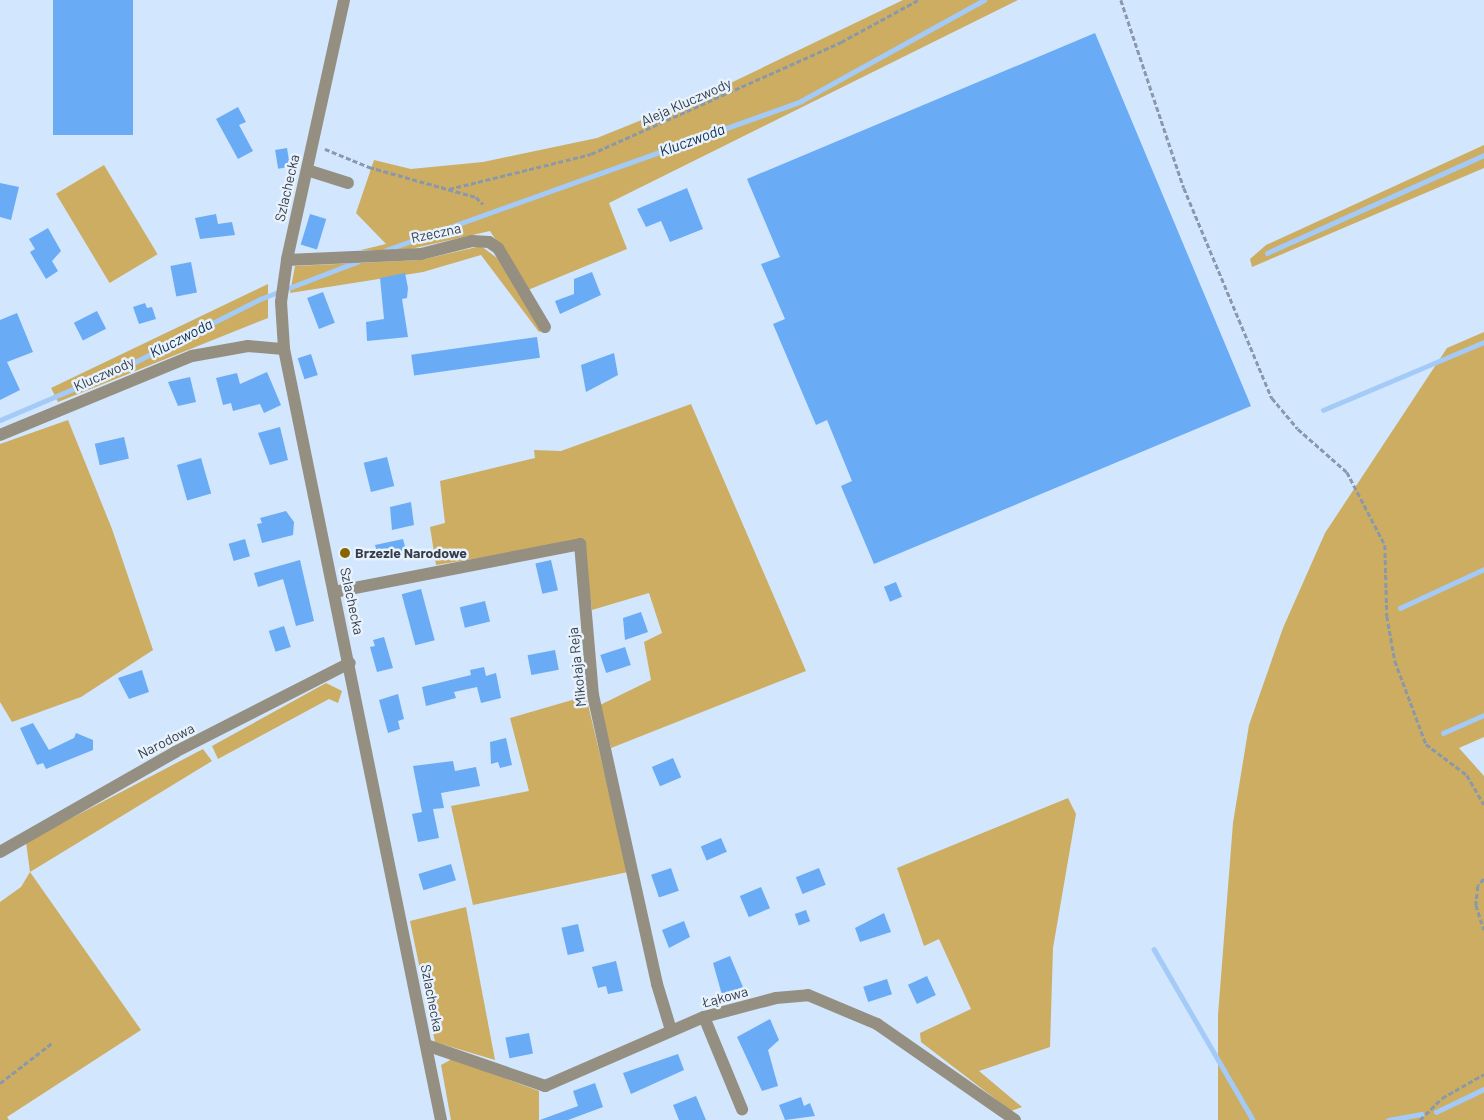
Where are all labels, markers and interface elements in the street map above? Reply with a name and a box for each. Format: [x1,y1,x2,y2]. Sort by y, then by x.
street label: Aleja Kluczwody [638,75,734,129]
water label: Kluczwoda [657,120,727,160]
street label: Szlachecka [271,153,303,223]
street label: Rzeczna [410,220,462,246]
water label: Kluczwoda [147,315,215,361]
street label: Kluczwody [71,353,137,395]
place label: Brzezie Narodowe [355,545,467,561]
marker: Brzezie Narodowe [339,547,351,559]
street label: Szlachecka [337,566,367,636]
street label: Mikołaja Reja [564,626,590,708]
street label: Narodowa [135,720,197,762]
street label: Szlachecka [417,963,447,1033]
street label: Łąkowa [700,983,750,1011]

